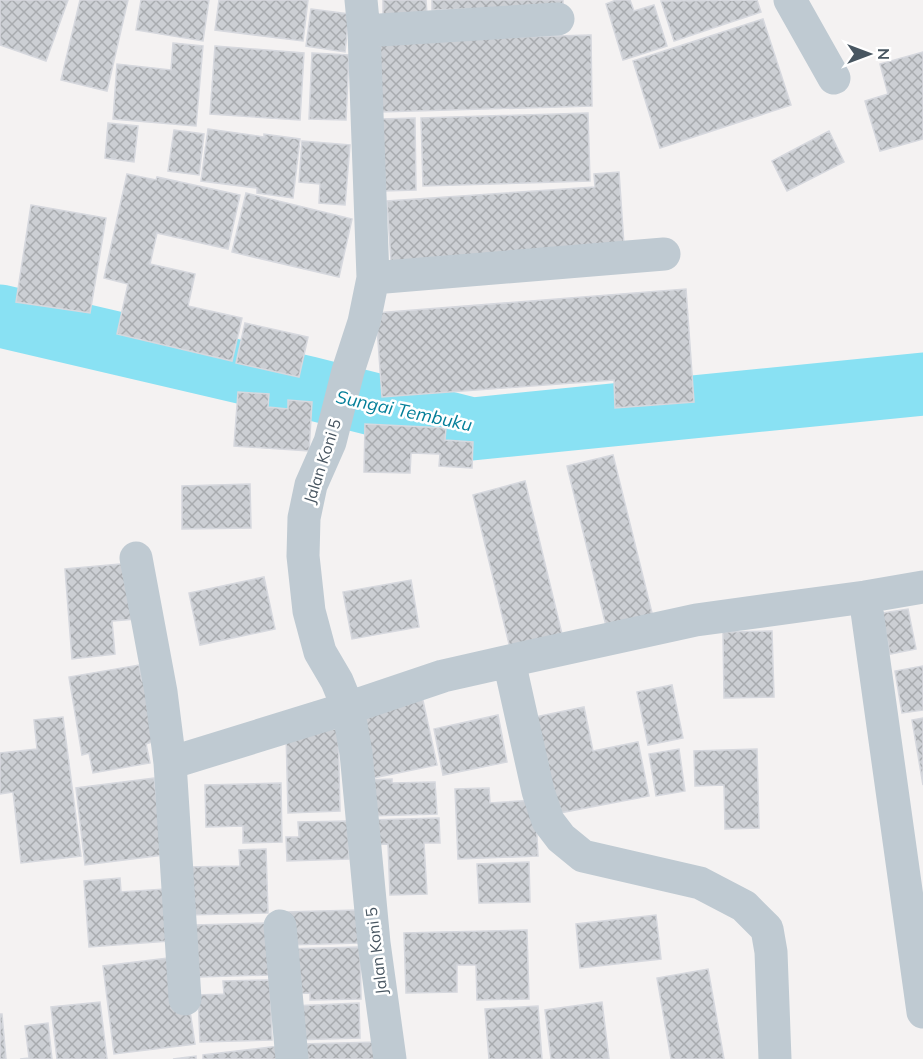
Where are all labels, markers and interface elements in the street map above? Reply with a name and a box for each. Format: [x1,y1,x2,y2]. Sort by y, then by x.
north arrow [839,24,899,84]
text: N [874,48,894,60]
water label: Sungai Tembuku [334,385,474,436]
street label: Jalan Koni 5 [299,416,345,506]
street label: Jalan Koni 5 [361,906,391,996]

